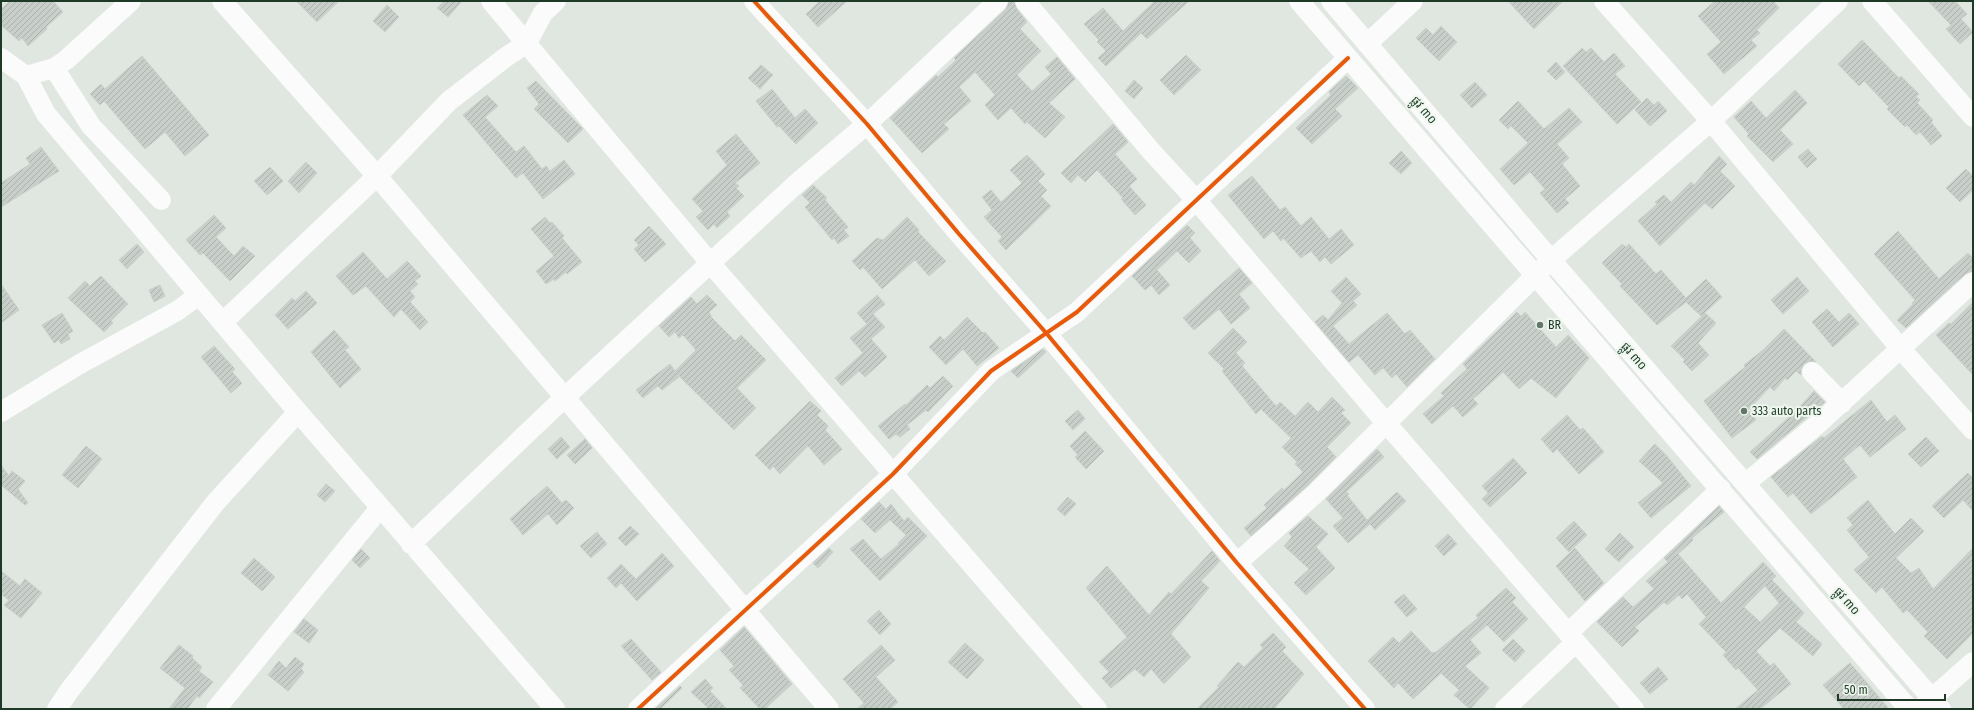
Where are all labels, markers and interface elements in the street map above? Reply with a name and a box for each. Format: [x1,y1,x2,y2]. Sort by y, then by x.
street label: ផ្លូវ ៣០ [1406,93,1440,129]
place label: BR [1548,318,1562,332]
marker: BR [1535,320,1545,330]
street label: ផ្លូវ ៣០ [1615,339,1650,375]
place label: 333 auto parts [1752,404,1821,418]
marker: 333 auto parts [1739,406,1749,416]
street label: ផ្លូវ ៣០ [1828,584,1863,620]
scale bar [1838,676,1945,702]
text: 50 m [1844,683,1868,697]

